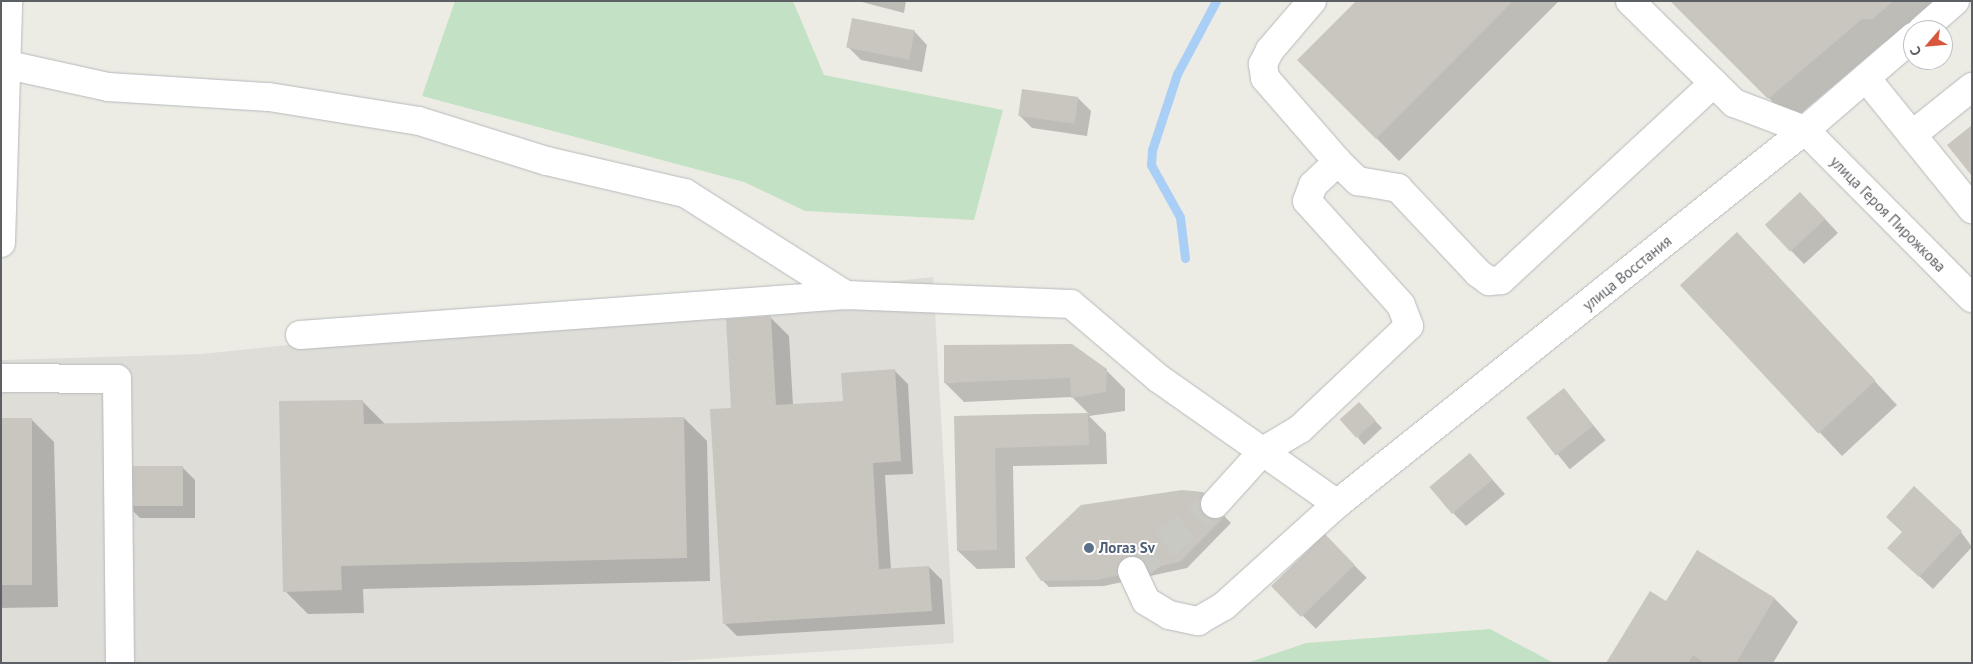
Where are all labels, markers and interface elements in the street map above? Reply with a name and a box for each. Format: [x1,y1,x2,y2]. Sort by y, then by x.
north arrow [1903,20,1953,70]
text: С [1906,44,1925,59]
street label: улица Героя Пирожкова [1826,152,1950,276]
street label: улица Восстания [1579,232,1675,314]
place label: Логаз Sv [1099,539,1155,557]
marker: Логаз Sv [1083,542,1095,554]

